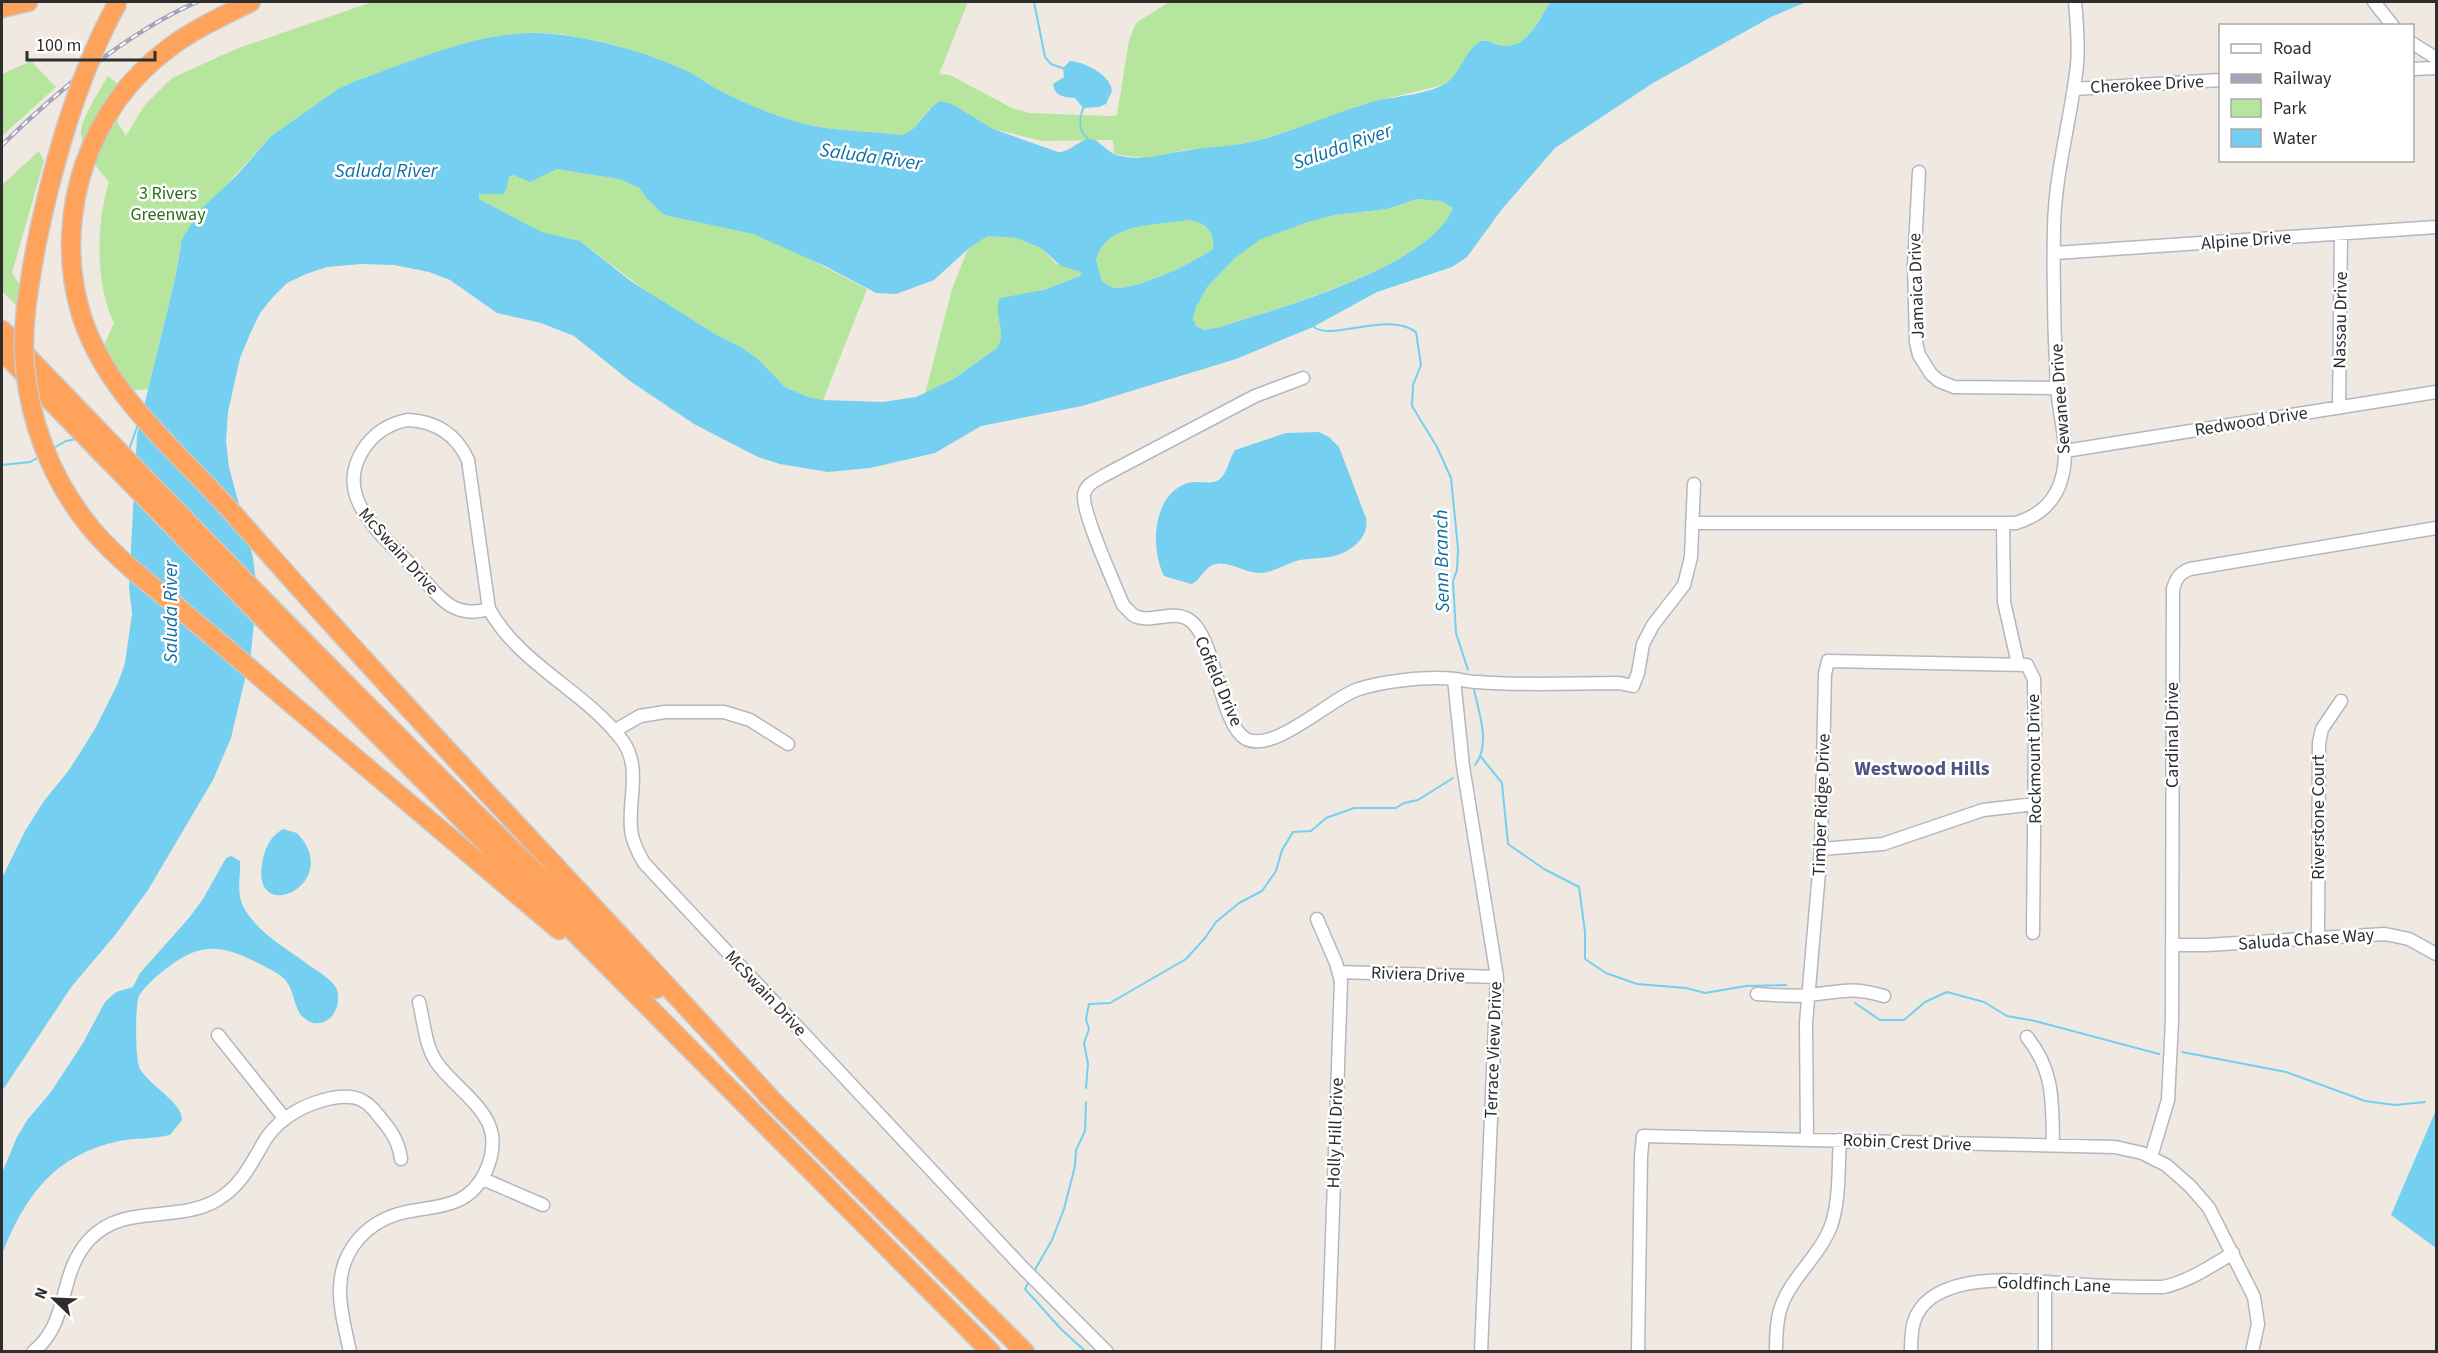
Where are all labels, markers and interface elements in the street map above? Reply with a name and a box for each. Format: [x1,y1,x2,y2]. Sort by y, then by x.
scale bar [27,24,154,62]
legend [2219,24,2414,162]
text: 100 m [36,33,81,58]
text: Road [2273,36,2312,61]
text: Railway [2273,66,2332,91]
street label: Cherokee Drive [2090,69,2205,100]
text: Park [2273,96,2307,121]
water label: Saluda River [1289,117,1397,177]
text: Water [2273,126,2317,151]
water label: Saluda River [818,136,925,178]
water label: Saluda River [335,157,439,185]
park label: 3 Rivers Greenway [130,181,206,227]
street label: Alpine Drive [2200,225,2292,256]
street label: Jamaica Drive [1902,233,1931,339]
street label: Nassau Drive [2327,271,2354,369]
street label: Sewanee Drive [2044,343,2077,455]
street label: Redwood Drive [2193,400,2309,443]
street label: McSwain Drive [353,502,445,600]
water label: Senn Branch [1427,509,1457,613]
water label: Saluda River [157,559,185,663]
street label: Cofield Drive [1188,632,1249,730]
street label: Cardinal Drive [2160,682,2185,788]
street label: Rockmount Drive [2021,694,2048,824]
street label: Timber Ridge Drive [1807,733,1836,877]
street label: Riverstone Court [2306,754,2331,880]
district label: Westwood Hills [1854,755,1990,783]
street label: Saluda Chase Way [2237,922,2375,957]
street label: McSwain Drive [719,945,812,1042]
street label: Riviera Drive [1371,960,1465,989]
street label: Terrace View Drive [1479,981,1508,1119]
street label: Holly Hill Drive [1321,1077,1350,1189]
street label: Robin Crest Drive [1842,1128,1972,1157]
north arrow [24,1269,84,1329]
street label: Goldfinch Lane [1997,1270,2111,1299]
text: N [29,1284,53,1303]

